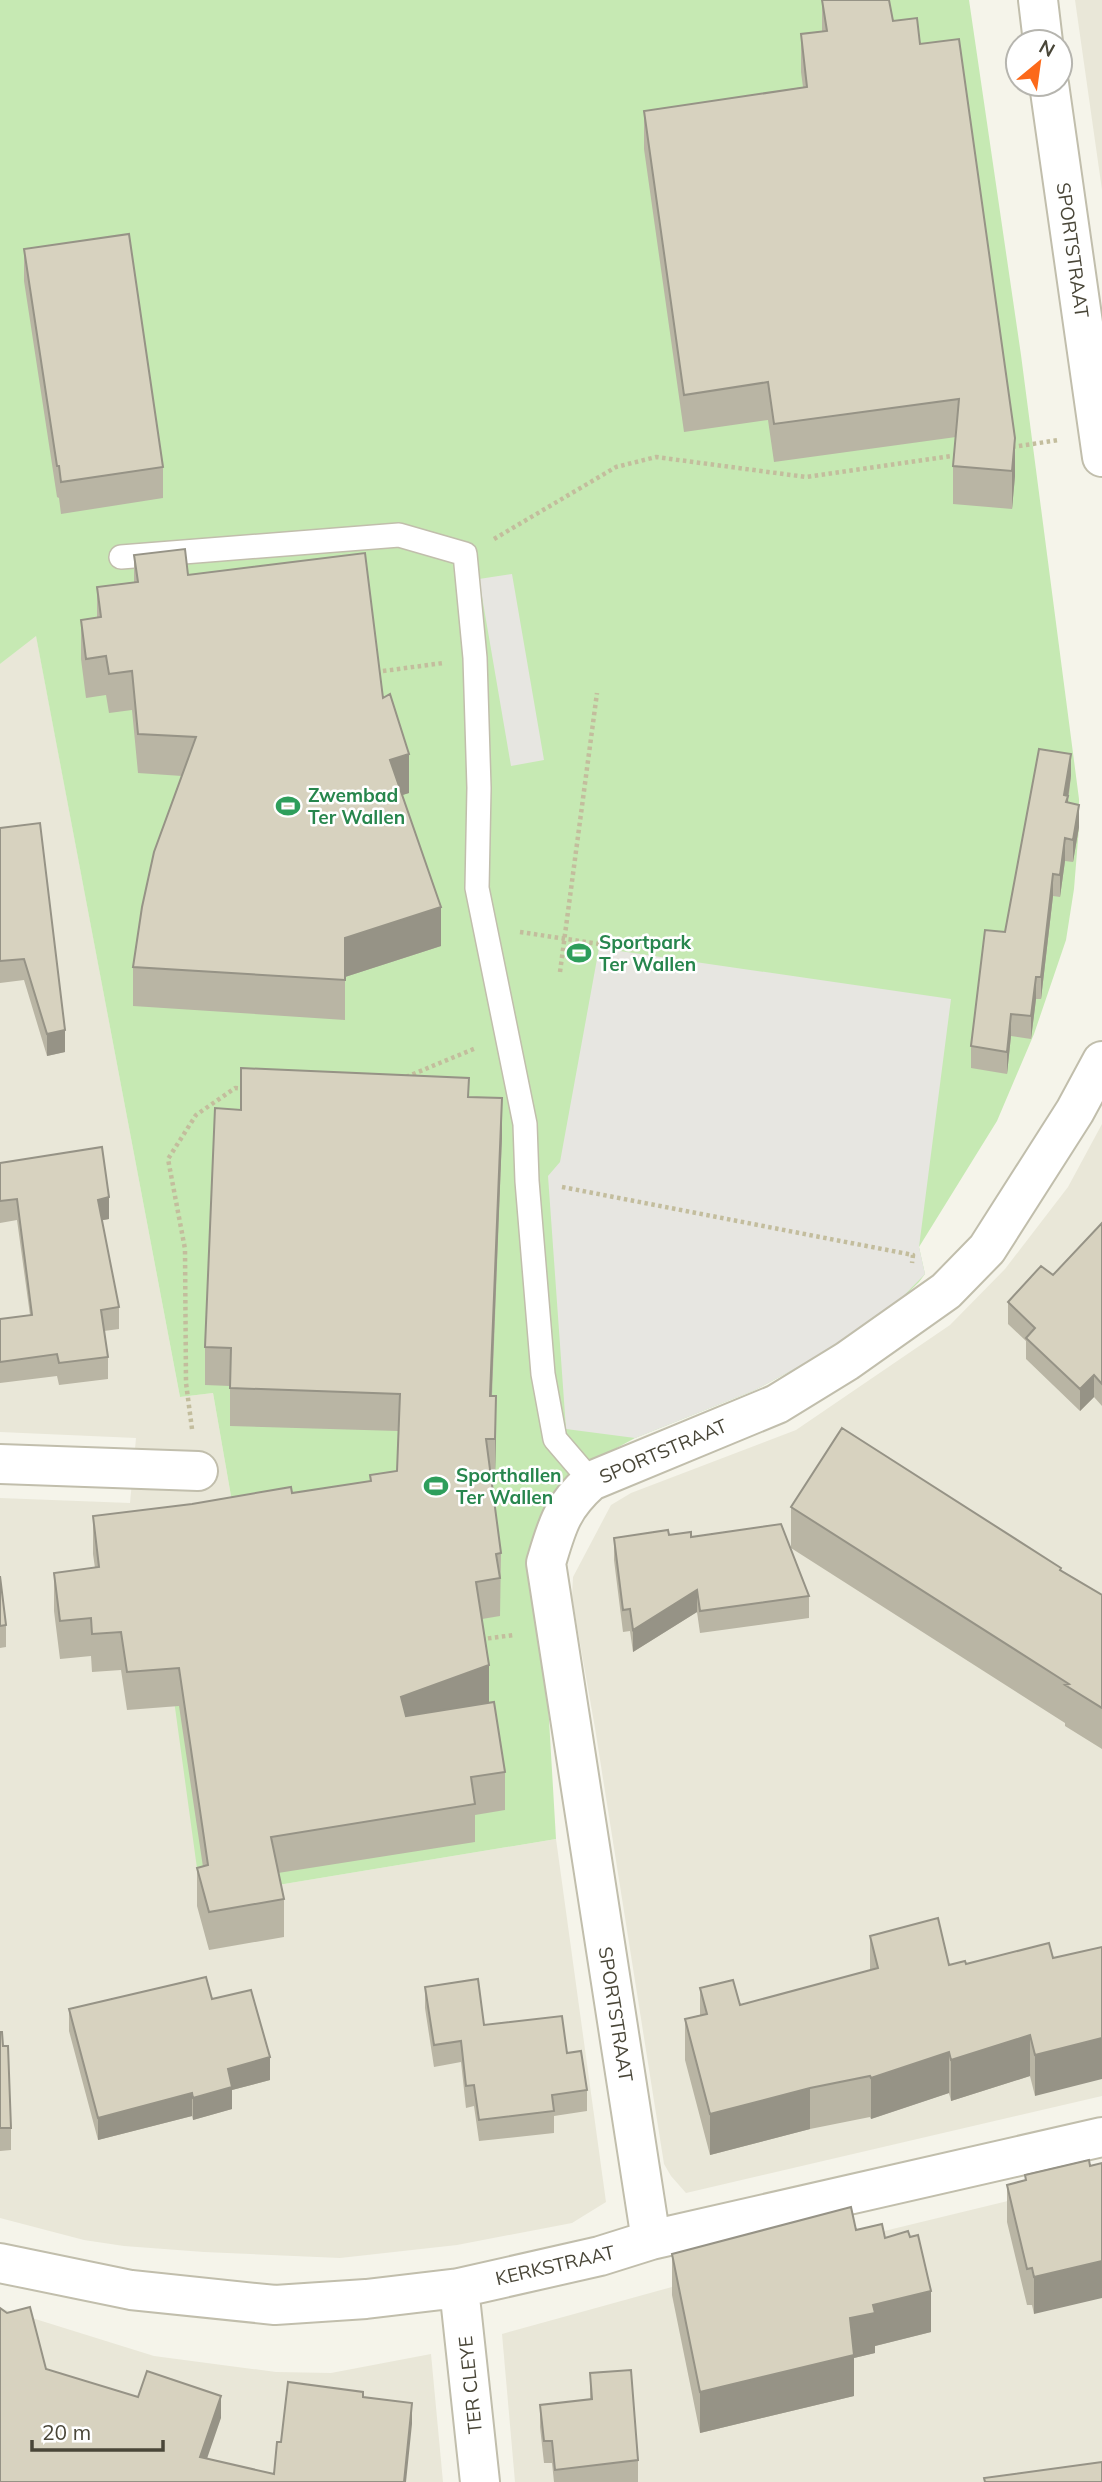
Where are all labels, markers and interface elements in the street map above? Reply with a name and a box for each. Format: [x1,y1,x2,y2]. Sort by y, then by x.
north arrow [1004,28,1074,98]
text: N [1035,34,1059,62]
street label: SPORTSTRAAT [1052,181,1094,320]
place label: Zwembad Ter Wallen [308,783,405,829]
sports icon: Zwembad Ter Wallen [274,792,302,820]
place label: Sportpark Ter Wallen [599,930,696,976]
sports icon: Sportpark Ter Wallen [565,939,593,967]
street label: SPORTSTRAAT [596,1413,731,1489]
place label: Sporthallen Ter Wallen [456,1463,562,1509]
sports icon: Sporthallen Ter Wallen [422,1472,450,1500]
street label: SPORTSTRAAT [593,1945,639,2084]
street label: KERKSTRAAT [493,2239,618,2290]
street label: TER CLEYE [453,2335,487,2435]
scale bar [32,2408,163,2452]
text: 20 m [42,2419,91,2445]

